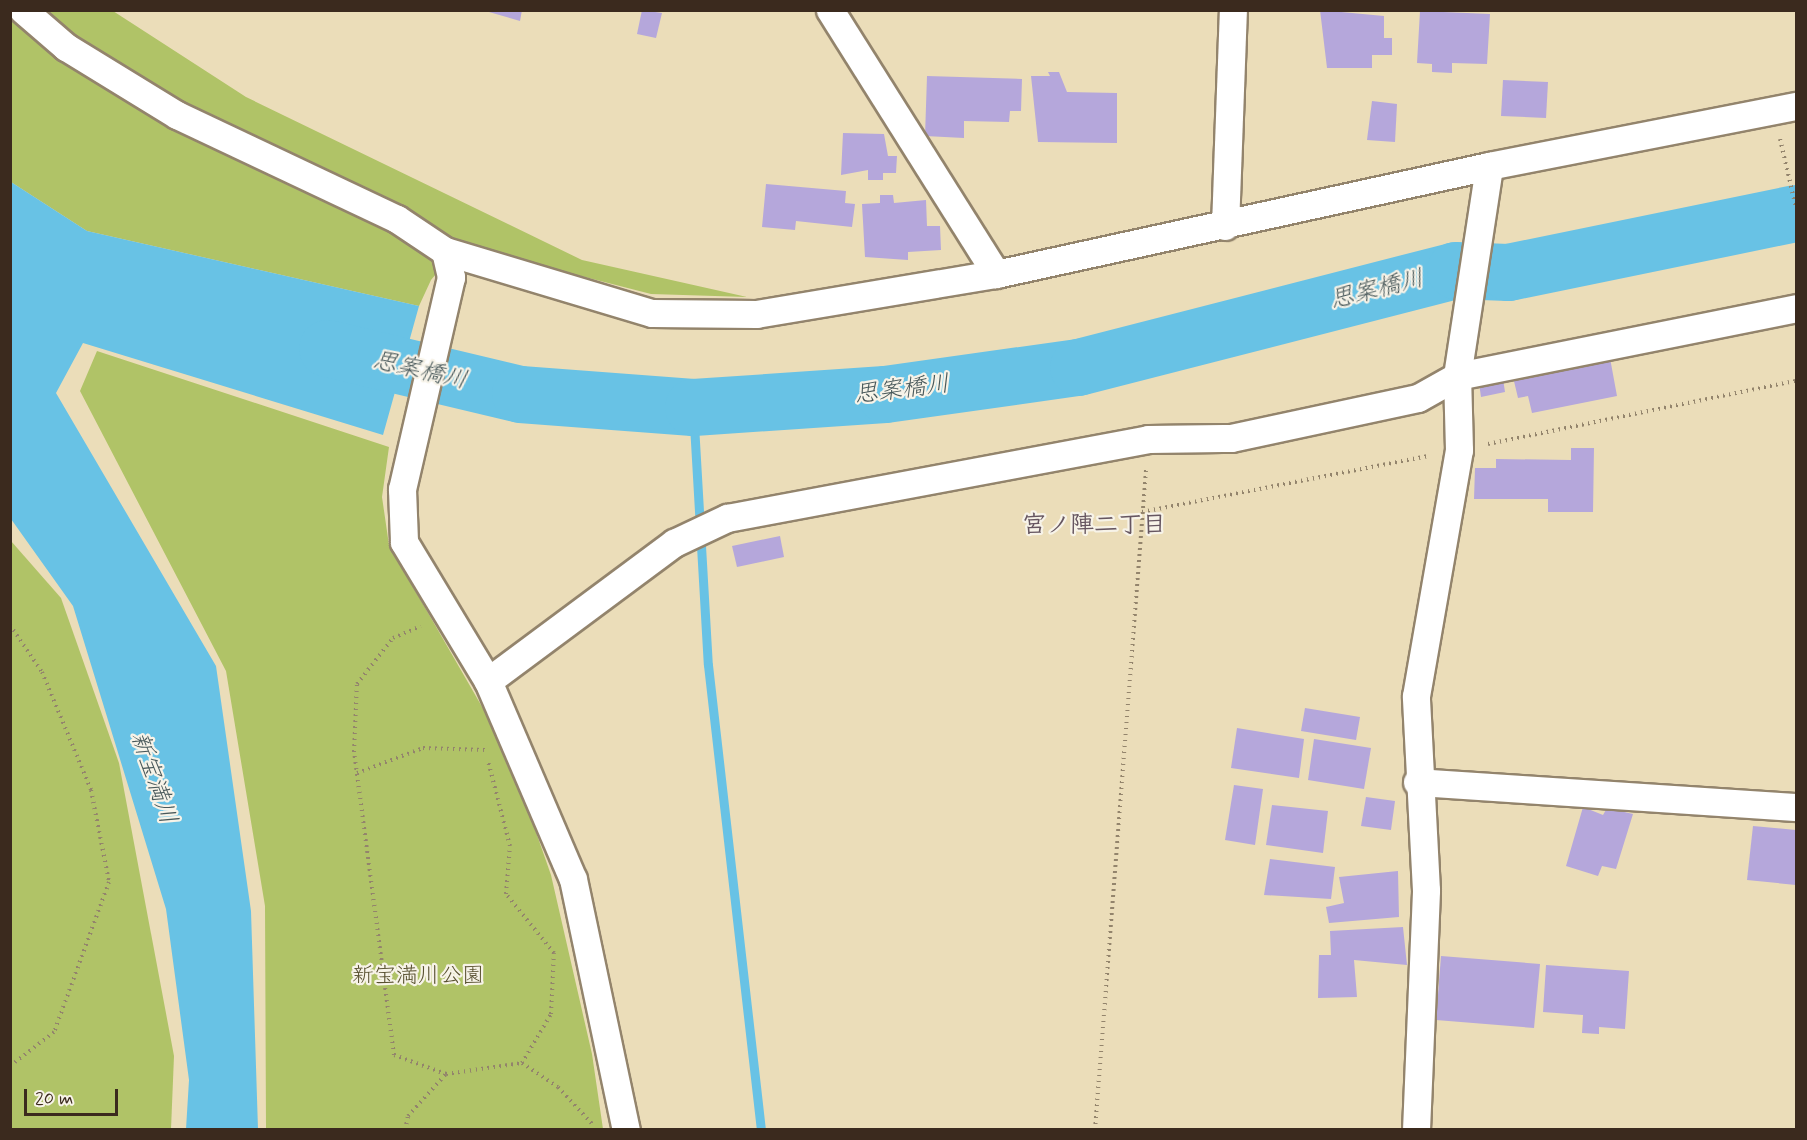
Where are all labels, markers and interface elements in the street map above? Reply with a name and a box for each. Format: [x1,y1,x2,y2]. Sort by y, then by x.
water label: 思案橋川 [1327,264,1427,316]
water label: 思案橋川 [370,346,470,396]
water label: 思案橋川 [853,370,951,410]
district label: 宮ノ陣二丁目 [1022,512,1166,540]
water label: 新宝満川 [124,728,182,828]
park label: 新宝満川公園 [352,964,484,990]
scale bar [27,1077,122,1115]
text: 20 m [35,1087,73,1111]

